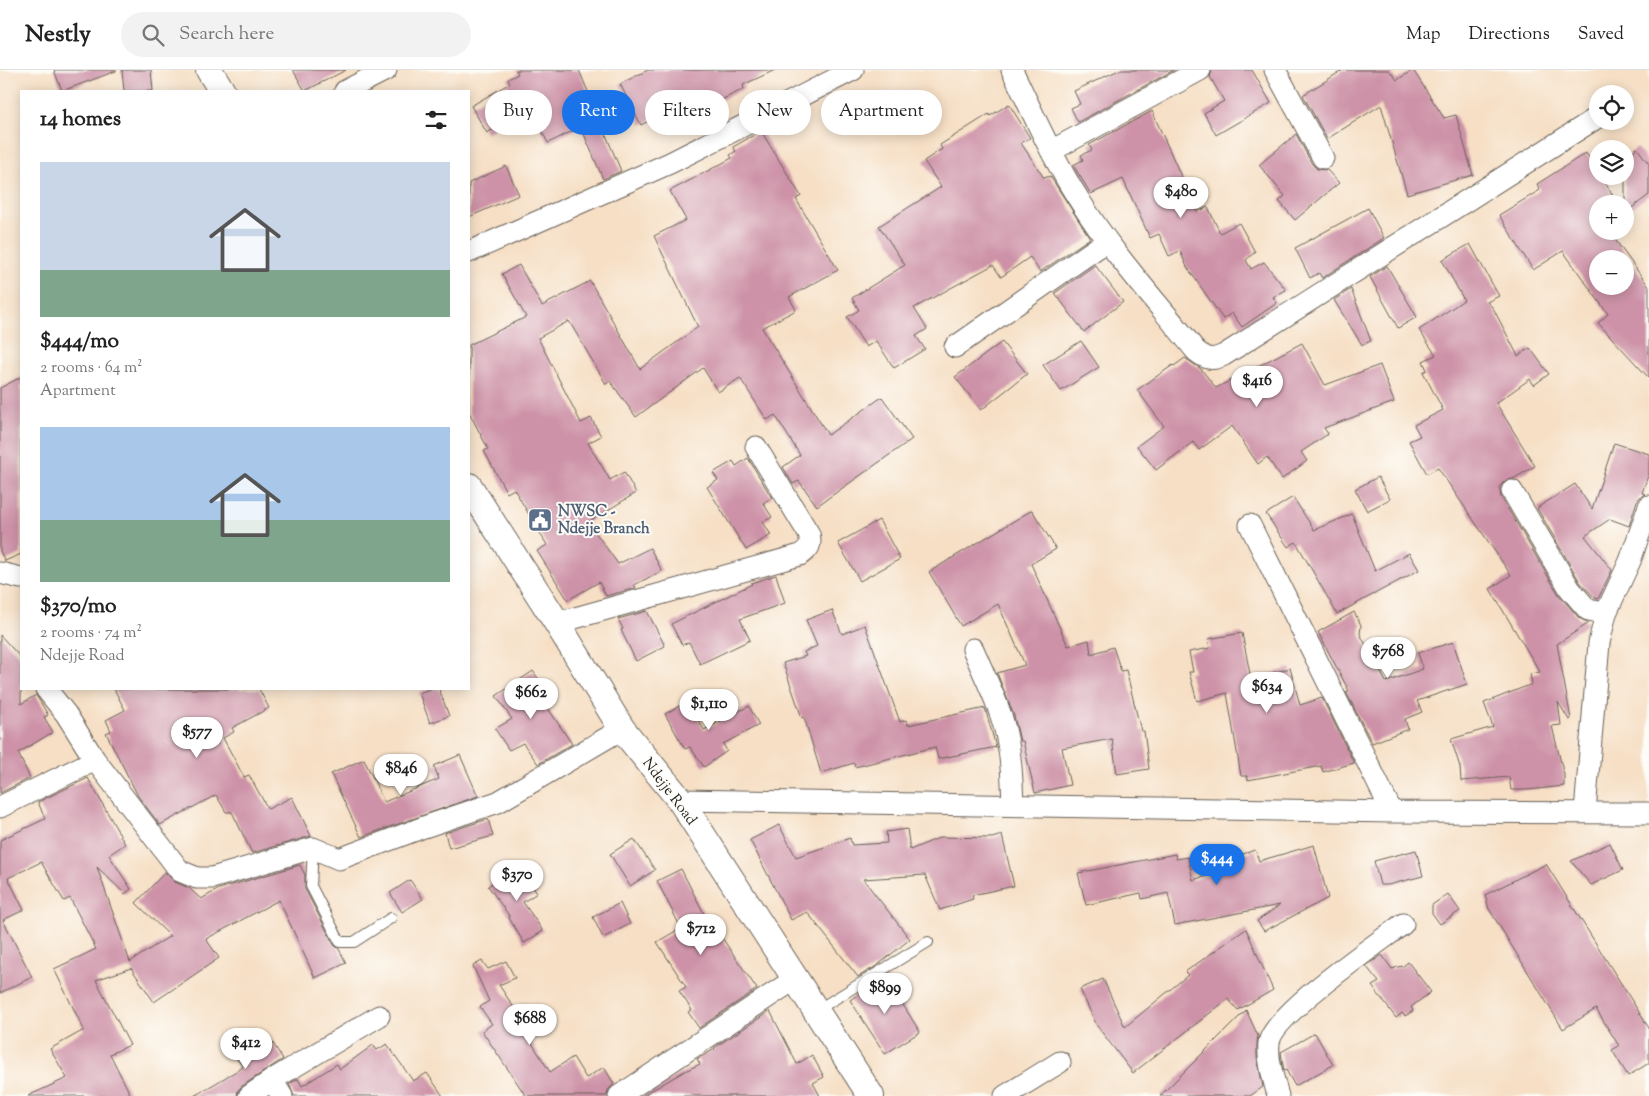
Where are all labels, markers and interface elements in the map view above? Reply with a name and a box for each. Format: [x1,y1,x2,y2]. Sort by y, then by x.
search box [121,12,471,57]
text: Nestly [25,18,91,52]
icon: search [139,21,167,49]
text: Search here [179,21,274,48]
text: Map [1406,22,1441,48]
text: Directions [1469,22,1550,48]
text: Saved [1578,22,1624,48]
map controls [1589,85,1634,295]
button: locate [1589,85,1634,130]
chip: Buy [485,90,552,135]
chip: Rent [562,90,635,135]
chip: Filters [645,90,729,135]
chip: New [739,90,811,135]
chip: Apartment [821,90,942,135]
text: 14 homes [40,105,121,135]
icon: filters [422,106,450,134]
button: layers [1589,140,1634,185]
pin: $480 [1151,176,1211,219]
text: $480 [1164,181,1198,204]
icon: home [200,195,290,285]
button: + [1589,195,1634,240]
button: − [1589,250,1634,295]
text: $444/mo [40,327,119,357]
text: 2 rooms · 64 m² [40,357,143,380]
pin: $416 [1227,366,1287,408]
text: $416 [1242,370,1272,393]
text: Apartment [40,380,116,403]
icon: home [200,460,290,550]
place label: NWSC - Ndejje Branch [558,502,650,540]
public building icon: NWSC - Ndejje Branch [527,507,553,533]
text: $370/mo [40,592,116,622]
text: 2 rooms · 74 m² [40,622,142,645]
pin: $768 [1358,636,1418,679]
text: $768 [1372,641,1404,664]
text: Ndejje Road [40,645,125,668]
pin: $634 [1237,672,1297,714]
text: $634 [1251,676,1283,699]
pin: $662 [501,678,561,720]
text: $662 [515,682,547,705]
pin: $1,110 [668,688,750,731]
text: $1,110 [690,693,728,716]
pin: $577 [167,716,227,759]
text: $577 [182,721,212,744]
pin: $846 [371,754,431,796]
street label: Ndejje Road [637,754,701,830]
text: $846 [385,758,417,781]
pin: $444 [1187,844,1247,886]
text: $444 [1201,848,1233,871]
pin: $370 [487,860,547,902]
text: $370 [501,864,533,887]
pin: $712 [671,914,731,956]
text: $712 [686,918,716,941]
pin: $899 [855,972,915,1015]
text: $899 [869,977,901,1000]
pin: $688 [500,1004,560,1046]
text: $688 [514,1008,546,1031]
pin: $412 [216,1028,276,1070]
text: $412 [231,1032,261,1055]

